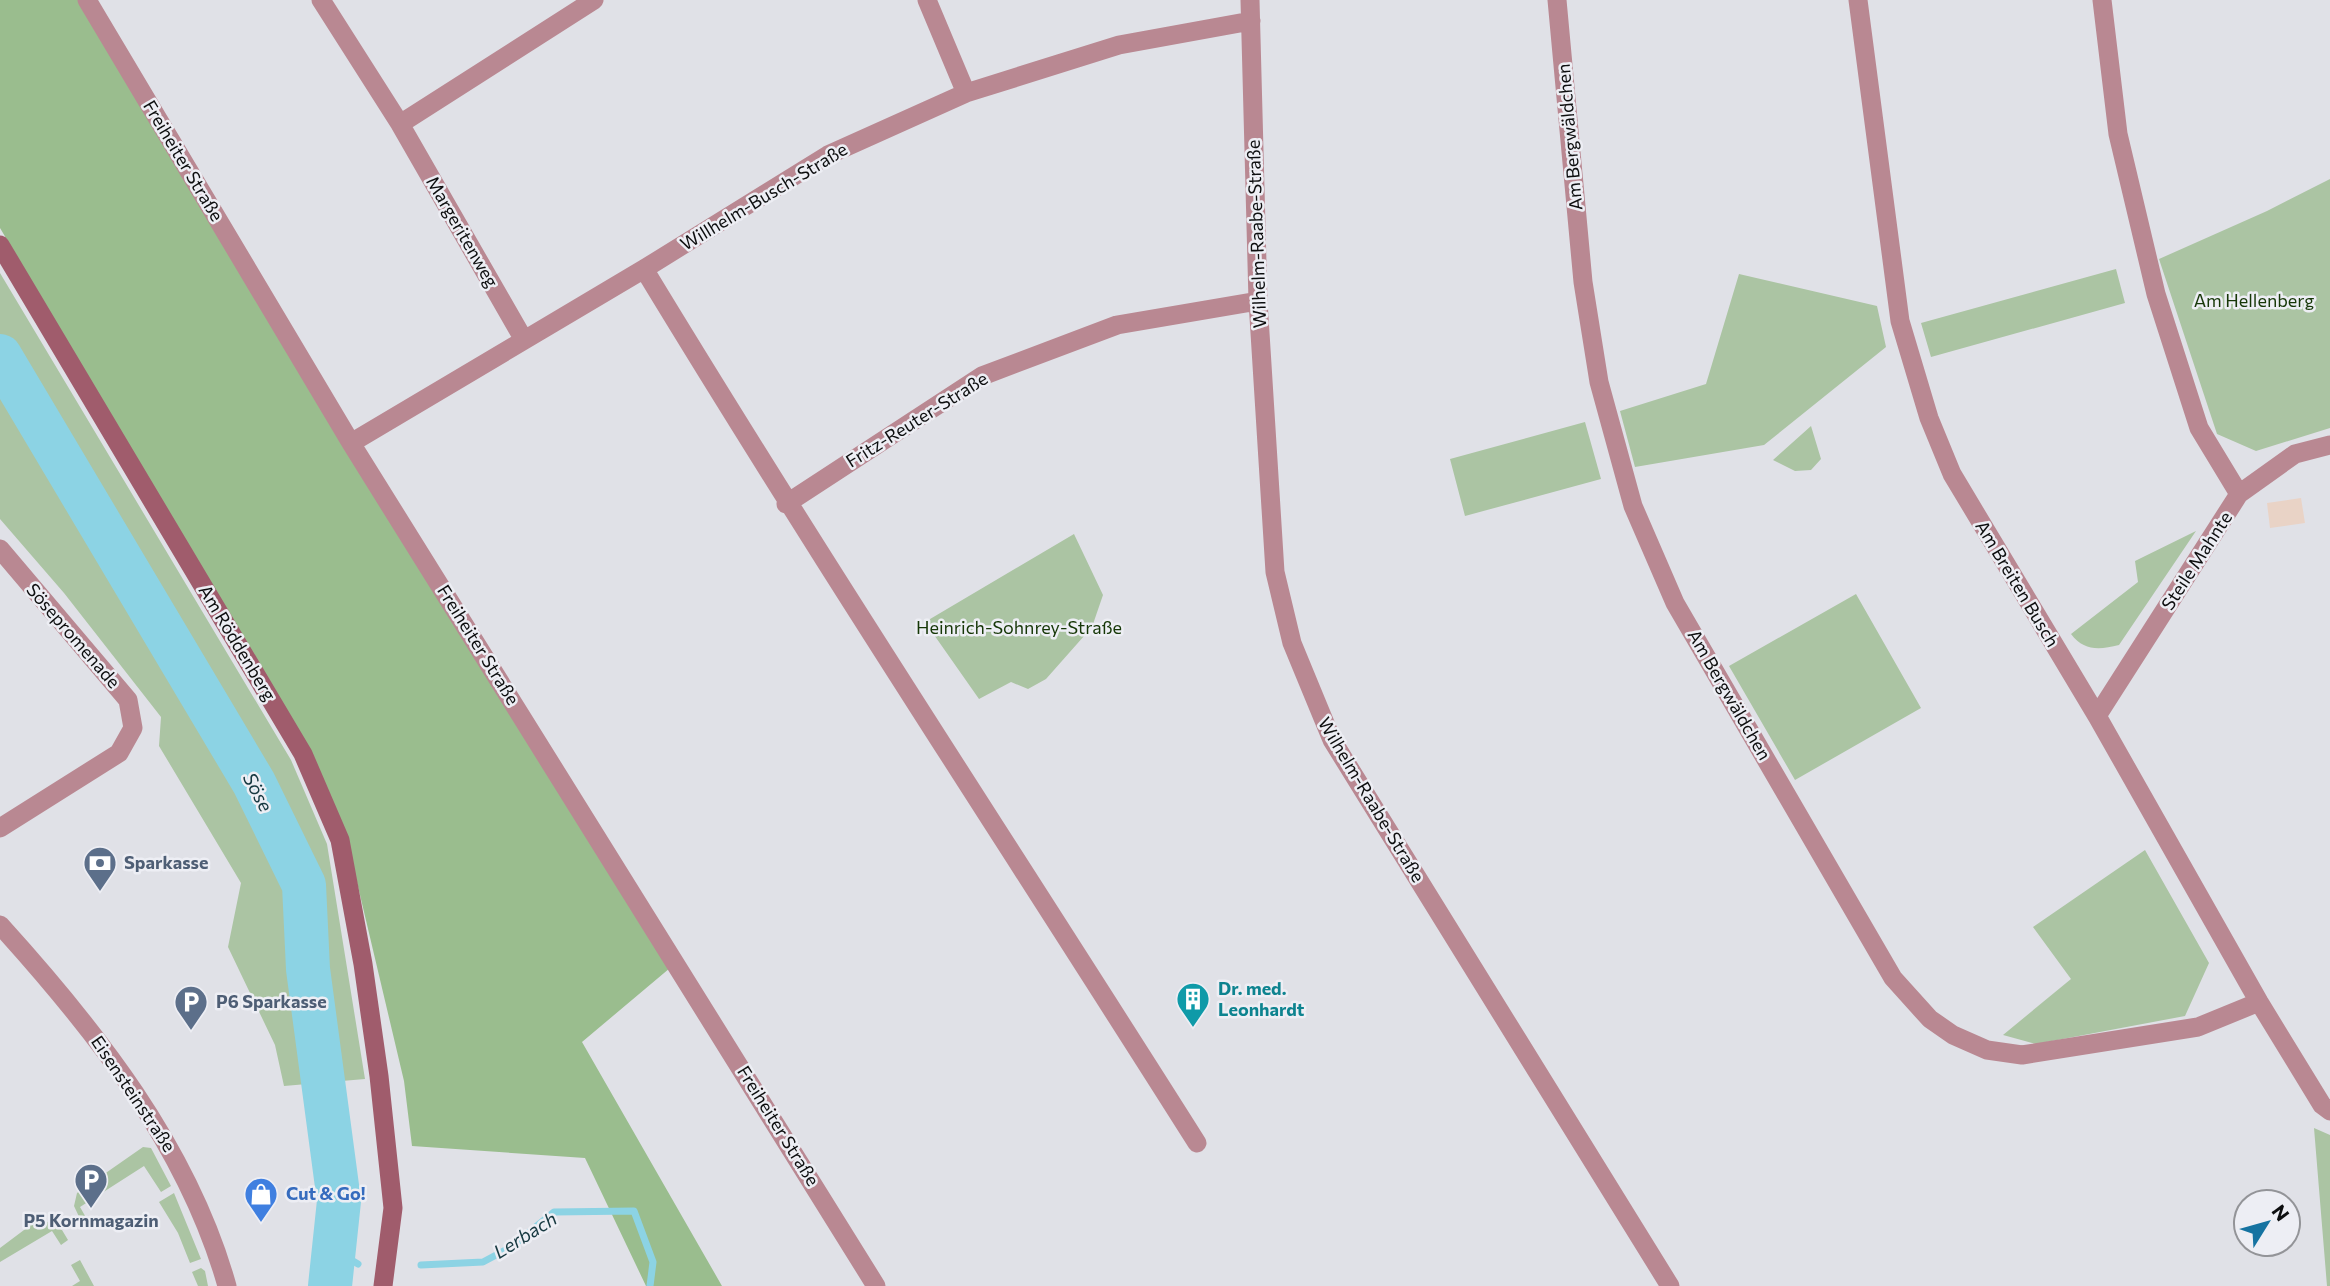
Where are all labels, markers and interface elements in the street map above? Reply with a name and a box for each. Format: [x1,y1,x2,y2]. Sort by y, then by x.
street label: Am Bergwäldchen [1552,63,1586,211]
street label: Freiheiter Straße [139,96,229,225]
street label: Willhelm-Busch-Straße [676,138,851,255]
street label: Wilhelm-Raabe-Straße [1242,139,1270,329]
street label: Margeritenweg [422,172,504,291]
park label: Am Hellenberg [2194,289,2315,311]
street label: Fritz-Reuter-Straße [842,367,991,472]
street label: Steile Mahnte [2156,507,2236,614]
street label: Am Breiten Busch [1971,516,2064,651]
street label: Sösepromenade [22,578,125,692]
street label: Am Röddenberg [195,580,281,705]
street label: Freiheiter Straße [433,580,525,709]
park label: Heinrich-Sohnrey-Straße [916,616,1122,638]
street label: Am Bergwäldchen [1684,625,1776,764]
street label: Wilhelm-Raabe-Straße [1314,713,1430,886]
water label: Söse [239,768,278,815]
bank icon: Sparkasse [81,844,119,893]
place label: Sparkasse [124,851,208,873]
place label: Dr. med. Leonhardt [1218,977,1305,1020]
building icon: Dr. med. Leonhardt [1174,980,1212,1029]
parking icon: P6 Sparkasse [172,983,210,1032]
place label: P6 Sparkasse [216,990,327,1012]
street label: Eisensteinstraße [87,1031,181,1156]
street label: Freiheiter Straße [733,1061,825,1190]
parking icon: P5 Kornmagazin [72,1161,110,1210]
shop icon: Cut & Go! [242,1175,280,1224]
place label: Cut & Go! [286,1182,366,1204]
north arrow [2232,1188,2302,1258]
text: N [2267,1200,2294,1225]
water label: Lerbach [489,1206,561,1263]
place label: P5 Kornmagazin [23,1209,159,1231]

